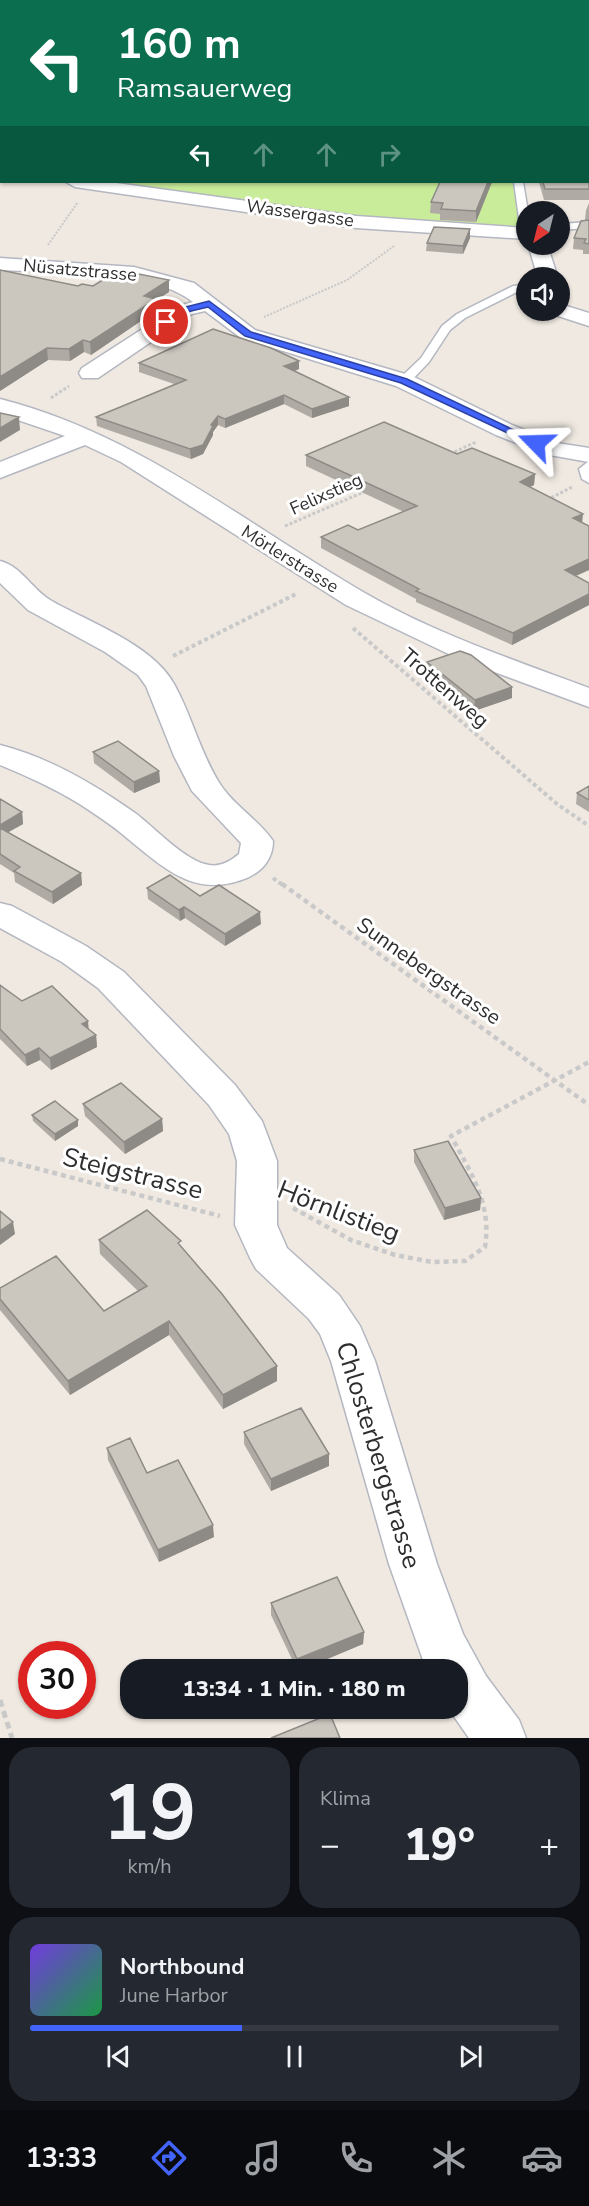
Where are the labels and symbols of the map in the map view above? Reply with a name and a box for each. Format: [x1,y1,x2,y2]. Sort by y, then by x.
street label: Wassergasse [245,194,355,232]
north arrow [516,201,570,255]
street label: Nüsatzstrasse [22,253,138,287]
pin [140,296,191,347]
position arrow [504,411,568,475]
street label: Felixstieg [286,467,366,521]
street label: Mörlerstrasse [237,519,343,599]
street label: Trottenweg [395,642,495,734]
street label: Sunnebergstrasse [351,911,507,1031]
street label: Steigstrasse [59,1139,207,1208]
street label: Hörnlistieg [273,1172,405,1251]
street label: Chlosterbergstrasse [327,1337,430,1573]
speed limit sign: 30 [18,1641,96,1719]

